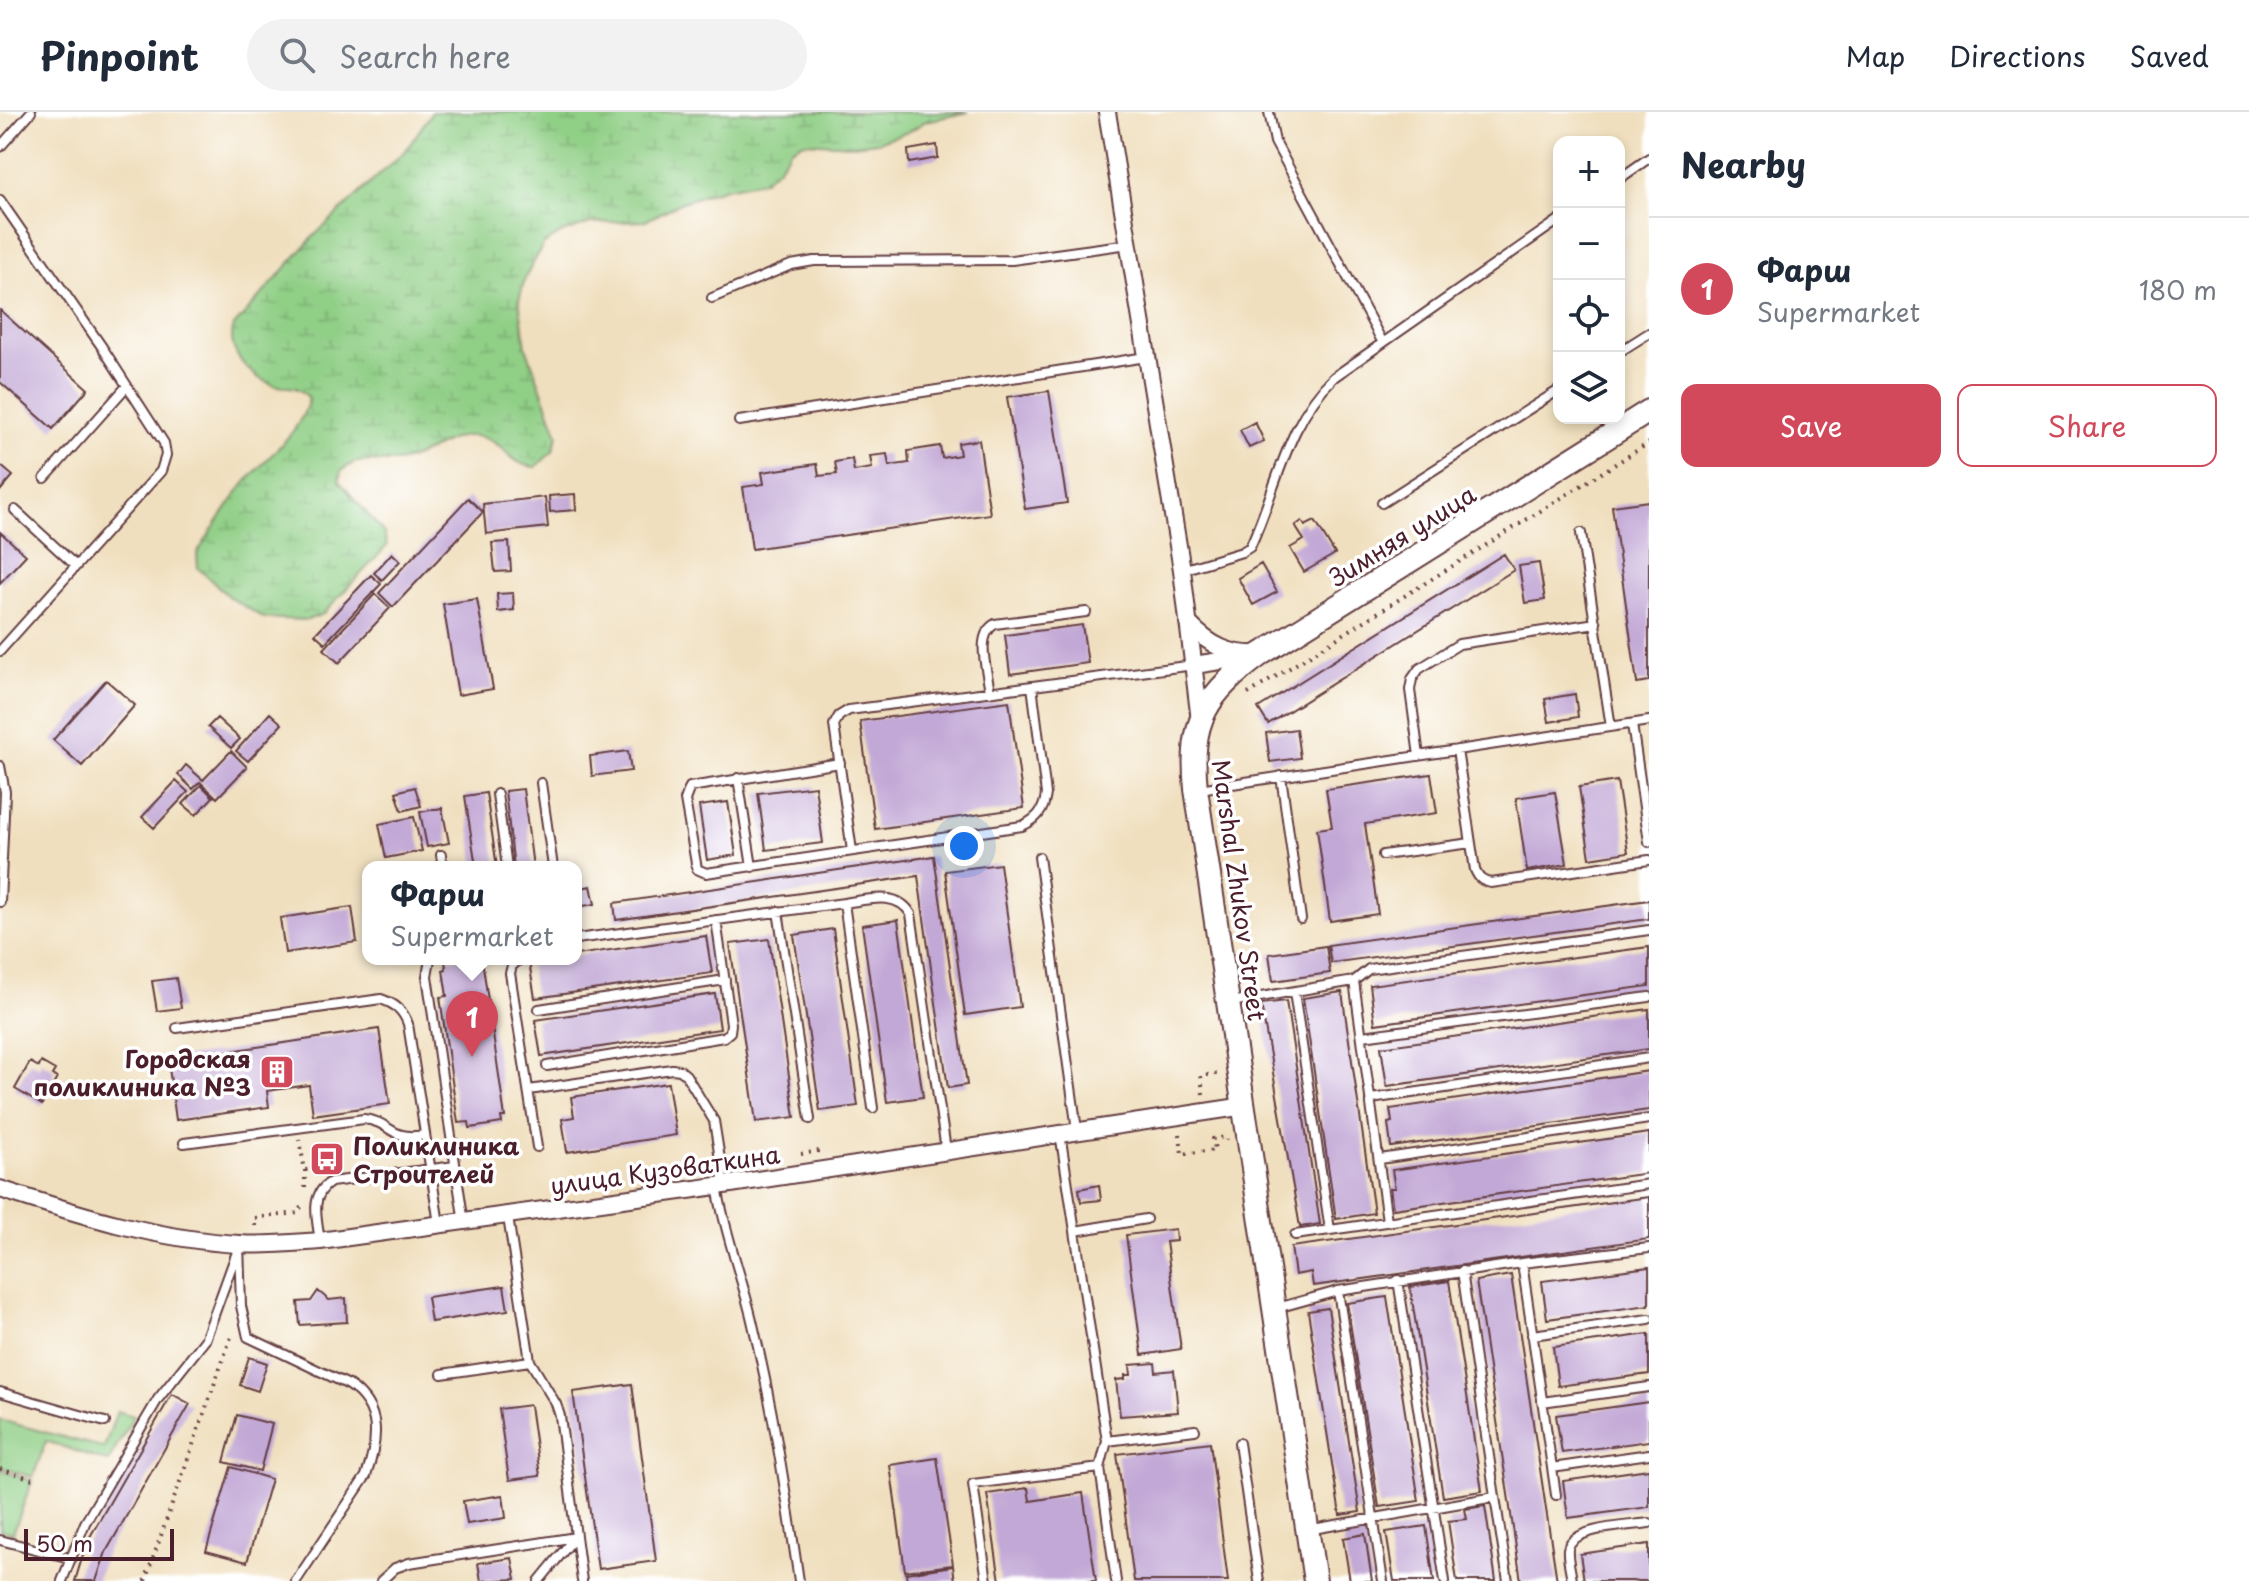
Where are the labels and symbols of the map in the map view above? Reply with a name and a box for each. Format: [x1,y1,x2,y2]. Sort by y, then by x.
street label: Зимняя улица [1322,476,1482,594]
street label: Marshal Zhukov Street [1204,757,1276,1023]
your location [944,826,984,866]
pin: 1 [446,991,498,1057]
place label: Городская поликлиника №3 [33,1040,251,1104]
building icon: Городская поликлиника №3 [258,1053,296,1091]
place label: Поликлиника Строителей [353,1127,520,1191]
street label: улица Кузоваткина [548,1135,782,1203]
bus stop icon: Поликлиника Строителей [308,1140,346,1178]
scale bar [24,1525,174,1561]

